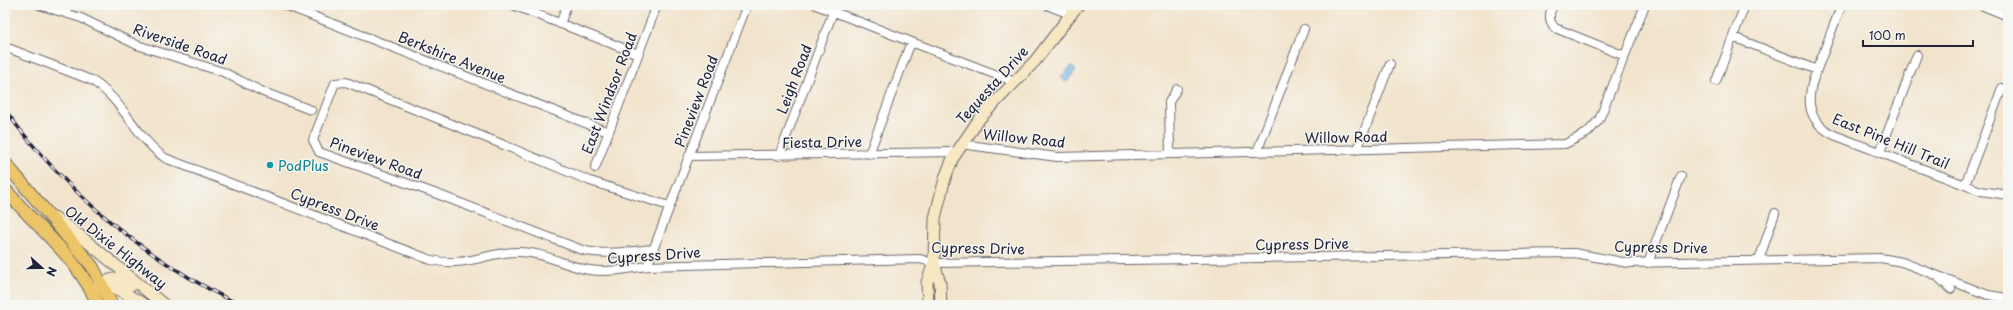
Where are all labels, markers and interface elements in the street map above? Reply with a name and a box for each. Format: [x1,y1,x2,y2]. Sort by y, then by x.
street label: Riverside Road [130,18,230,70]
scale bar [1863,22,1973,48]
street label: Berkshire Avenue [395,26,509,88]
text: 100 m [1869,26,1906,44]
street label: East Windsor Road [576,29,642,157]
street label: Leigh Road [771,41,817,117]
street label: Tequesta Drive [951,41,1033,129]
street label: Pineview Road [669,52,723,150]
street label: East Pine Hill Trail [1829,108,1953,174]
street label: Willow Road [982,123,1066,153]
street label: Willow Road [1304,126,1388,148]
street label: Fiesta Drive [782,131,862,153]
street label: Pineview Road [327,132,425,184]
place label: PodPlus [278,155,329,176]
marker: PodPlus [265,160,275,170]
street label: Cypress Drive [287,182,383,236]
street label: Old Dixie Highway [61,200,171,294]
street label: Cypress Drive [1255,233,1349,255]
street label: Cypress Drive [1614,236,1708,258]
street label: Cypress Drive [931,237,1025,259]
street label: Cypress Drive [606,241,702,269]
north arrow [22,248,62,288]
text: N [42,265,61,279]

